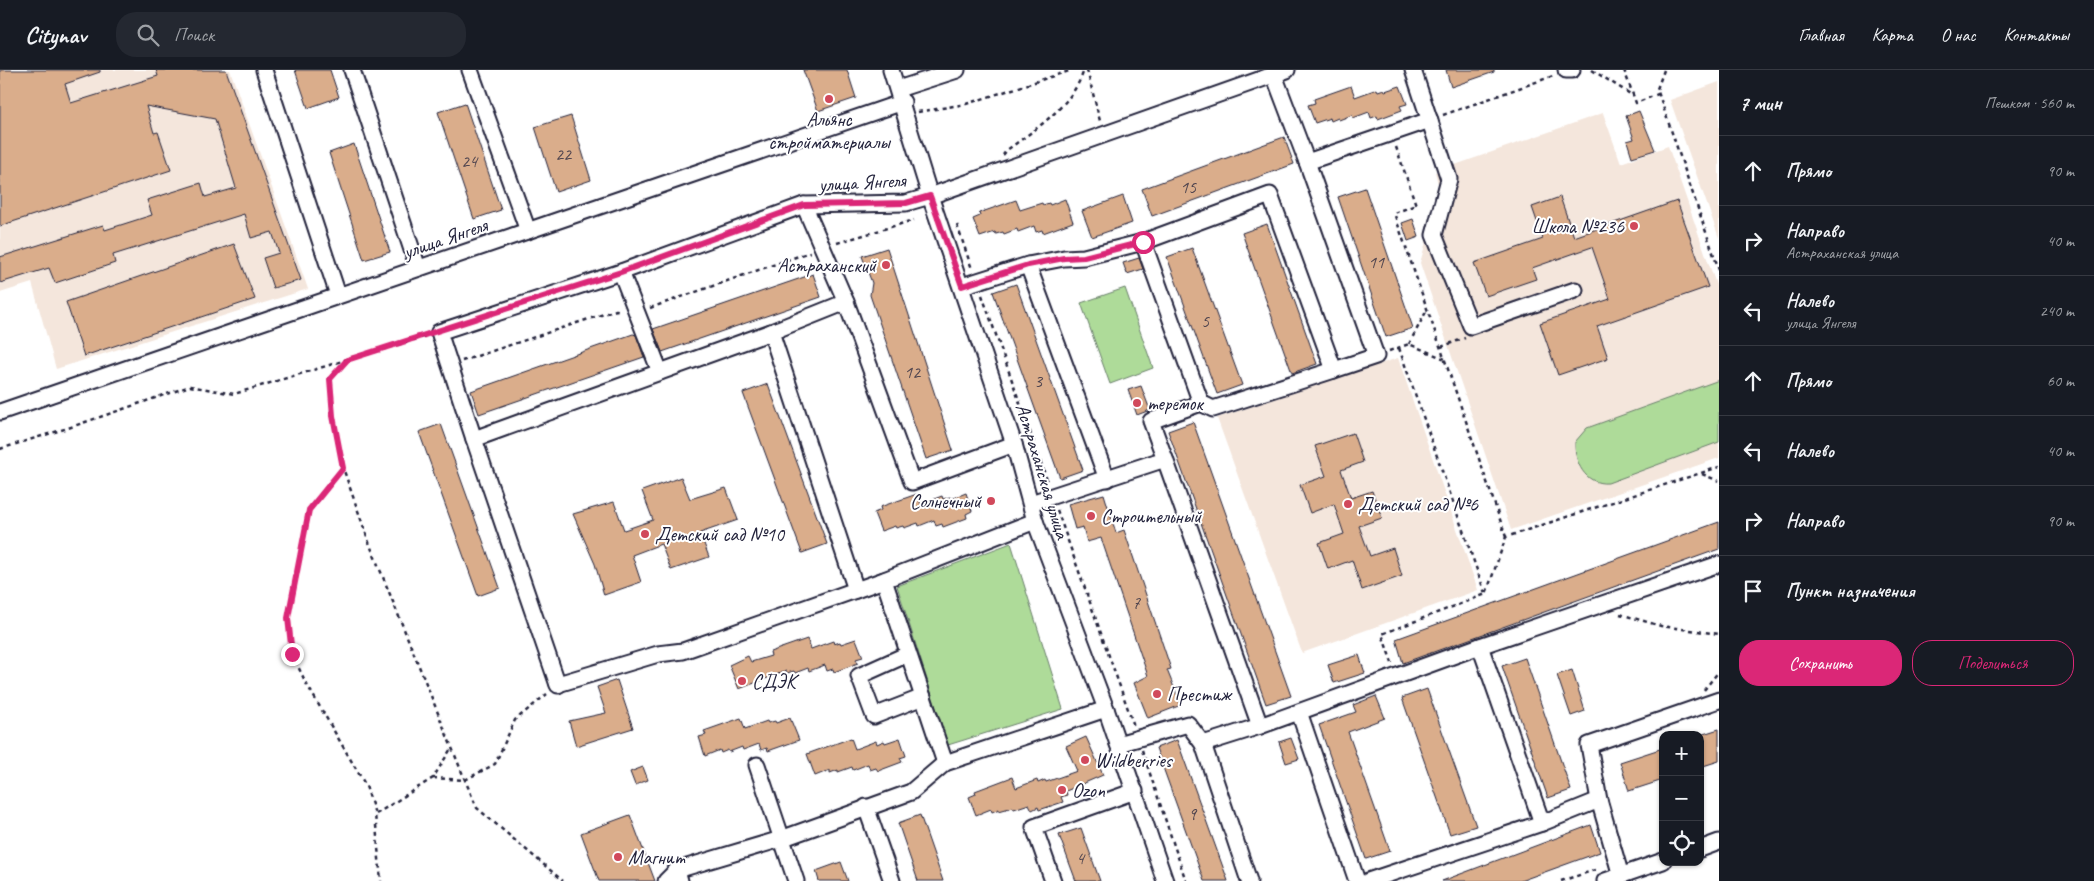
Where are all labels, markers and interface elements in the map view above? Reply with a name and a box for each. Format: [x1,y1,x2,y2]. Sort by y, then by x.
search box [116,12,466,57]
text: Citynav [25,20,86,50]
icon: search [134,21,162,49]
text: Поиск [174,23,214,47]
text: Главная [1799,24,1844,46]
text: Карта [1872,24,1913,46]
text: О нас [1941,24,1976,46]
text: Контакты [2004,24,2069,46]
text: 7 мин [1739,90,1782,116]
marker: Альянс стройматериалы [823,93,835,105]
text: Пешком · 560 m [1985,93,2074,113]
place label: Альянс стройматериалы [768,107,891,155]
house number: 22 [555,143,573,165]
house number: 24 [461,150,479,172]
icon: ahead [1739,157,1767,185]
text: Прямо [1786,159,1831,183]
text: 90 m [2047,161,2074,181]
street label: улица Янгеля [817,168,908,197]
house number: 15 [1180,176,1197,198]
street label: улица Янгеля [399,212,492,265]
place label: Школа №236 [1532,214,1625,239]
text: Направо [1786,219,1844,243]
marker: Школа №236 [1628,220,1640,232]
icon: right [1739,227,1767,255]
route start [1132,231,1155,254]
text: 40 m [2047,231,2074,251]
text: Астраханская улица [1786,243,1898,263]
house number: 11 [1368,251,1385,273]
place label: Астраханский [777,253,878,278]
marker: Астраханский [880,259,892,271]
text: Налево [1786,289,1834,313]
icon: left [1739,297,1767,325]
text: 240 m [2040,301,2074,321]
house number: 5 [1201,310,1210,332]
text: улица Янгеля [1786,313,1855,333]
house number: 12 [904,361,922,383]
icon: ahead [1739,367,1767,395]
text: Прямо [1786,369,1831,393]
house number: 3 [1034,370,1044,392]
text: 60 m [2047,371,2074,391]
place label: теремок [1147,391,1204,416]
marker: теремок [1131,397,1143,409]
street label: Астраханская улица [1010,400,1075,543]
icon: left [1739,437,1767,465]
text: Налево [1786,439,1834,463]
text: 40 m [2047,441,2074,461]
place label: Солнечный [910,489,983,514]
place label: Детский сад №6 [1358,492,1479,517]
marker: Солнечный [985,495,997,507]
marker: Детский сад №6 [1342,498,1354,510]
place label: Строительный [1101,504,1203,529]
icon: right [1739,507,1767,535]
text: Направо [1786,509,1844,533]
marker: Строительный [1085,510,1097,522]
text: 90 m [2047,511,2074,531]
place label: Детский сад №10 [655,522,786,547]
marker: Детский сад №10 [639,528,651,540]
icon: arrive [1739,577,1767,605]
text: Пункт назначения [1786,579,1915,603]
house number: 7 [1132,592,1141,614]
button: Сохранить [1739,640,1902,686]
button: Поделиться [1912,640,2074,686]
route end [281,643,304,666]
place label: СДЭК [752,669,800,694]
marker: СДЭК [736,675,748,687]
place label: Престиж [1167,682,1233,707]
marker: Престиж [1151,688,1163,700]
map controls [1659,731,1704,866]
button: + [1659,731,1704,776]
place label: Wildberries [1095,748,1174,773]
marker: Wildberries [1079,754,1091,766]
button: − [1659,776,1704,821]
place label: Ozon [1072,778,1106,803]
marker: Ozon [1056,784,1068,796]
house number: 9 [1188,803,1198,825]
button: locate [1659,821,1704,866]
place label: Магнит [628,845,686,870]
house number: 4 [1076,847,1086,869]
marker: Магнит [612,851,624,863]

